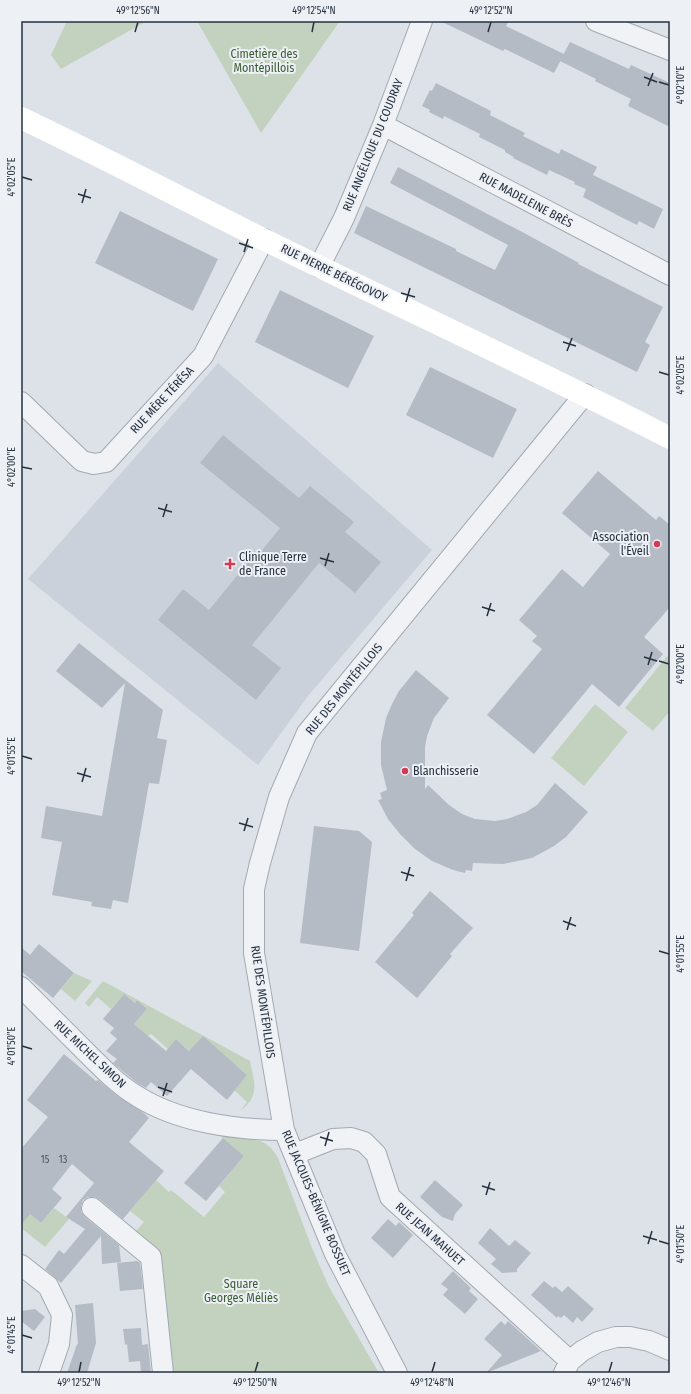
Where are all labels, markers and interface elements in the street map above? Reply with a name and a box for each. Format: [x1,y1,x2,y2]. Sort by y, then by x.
text: 49°12'56"N [116,5,160,17]
text: 49°12'54"N [292,5,336,17]
text: 49°12'52"N [469,5,513,17]
park label: Cimetière des Montépillois [230,47,298,75]
text: 4°02'10"E [675,65,687,104]
street label: RUE ANGÉLIQUE DU COUDRAY [339,76,406,213]
text: 4°02'05"E [6,157,18,196]
street label: RUE MADELEINE BRÈS [477,169,576,231]
street label: RUE PIERRE BÉRÉGOVOY [279,240,390,305]
text: 4°02'05"E [675,355,687,394]
street label: RUE MÈRE TÉRÉSA [127,362,197,436]
text: 4°02'00"E [6,447,18,487]
place label: Association l'Éveil [593,530,649,558]
marker: Association l'Éveil [652,539,662,549]
place label: Clinique Terre de France [239,550,307,578]
marker: Clinique Terre de France [224,558,236,570]
street label: RUE DES MONTÉPILLOIS [302,640,385,738]
text: 4°02'00"E [675,644,687,684]
text: 4°01'55"E [6,737,18,775]
place label: Blanchisserie [413,764,479,778]
marker: Blanchisserie [400,766,410,776]
text: 4°01'55"E [675,935,687,973]
street label: RUE DES MONTÉPILLOIS [248,945,279,1059]
street label: RUE MICHEL SIMON [51,1017,129,1091]
text: 4°01'50"E [6,1026,18,1065]
street label: RUE JACQUES-BÉNIGNE BOSSUET [279,1128,354,1278]
house number: 15 [41,1154,50,1166]
house number: 13 [59,1154,68,1166]
street label: RUE JEAN MAHUET [393,1199,468,1269]
text: 4°01'50"E [675,1224,687,1263]
park label: Square Georges Méliès [204,1277,278,1305]
text: 4°01'45"E [6,1316,18,1354]
text: 49°12'52"N [57,1377,101,1389]
text: 49°12'50"N [233,1377,277,1389]
text: 49°12'48"N [410,1377,454,1389]
text: 49°12'46"N [587,1377,631,1389]

